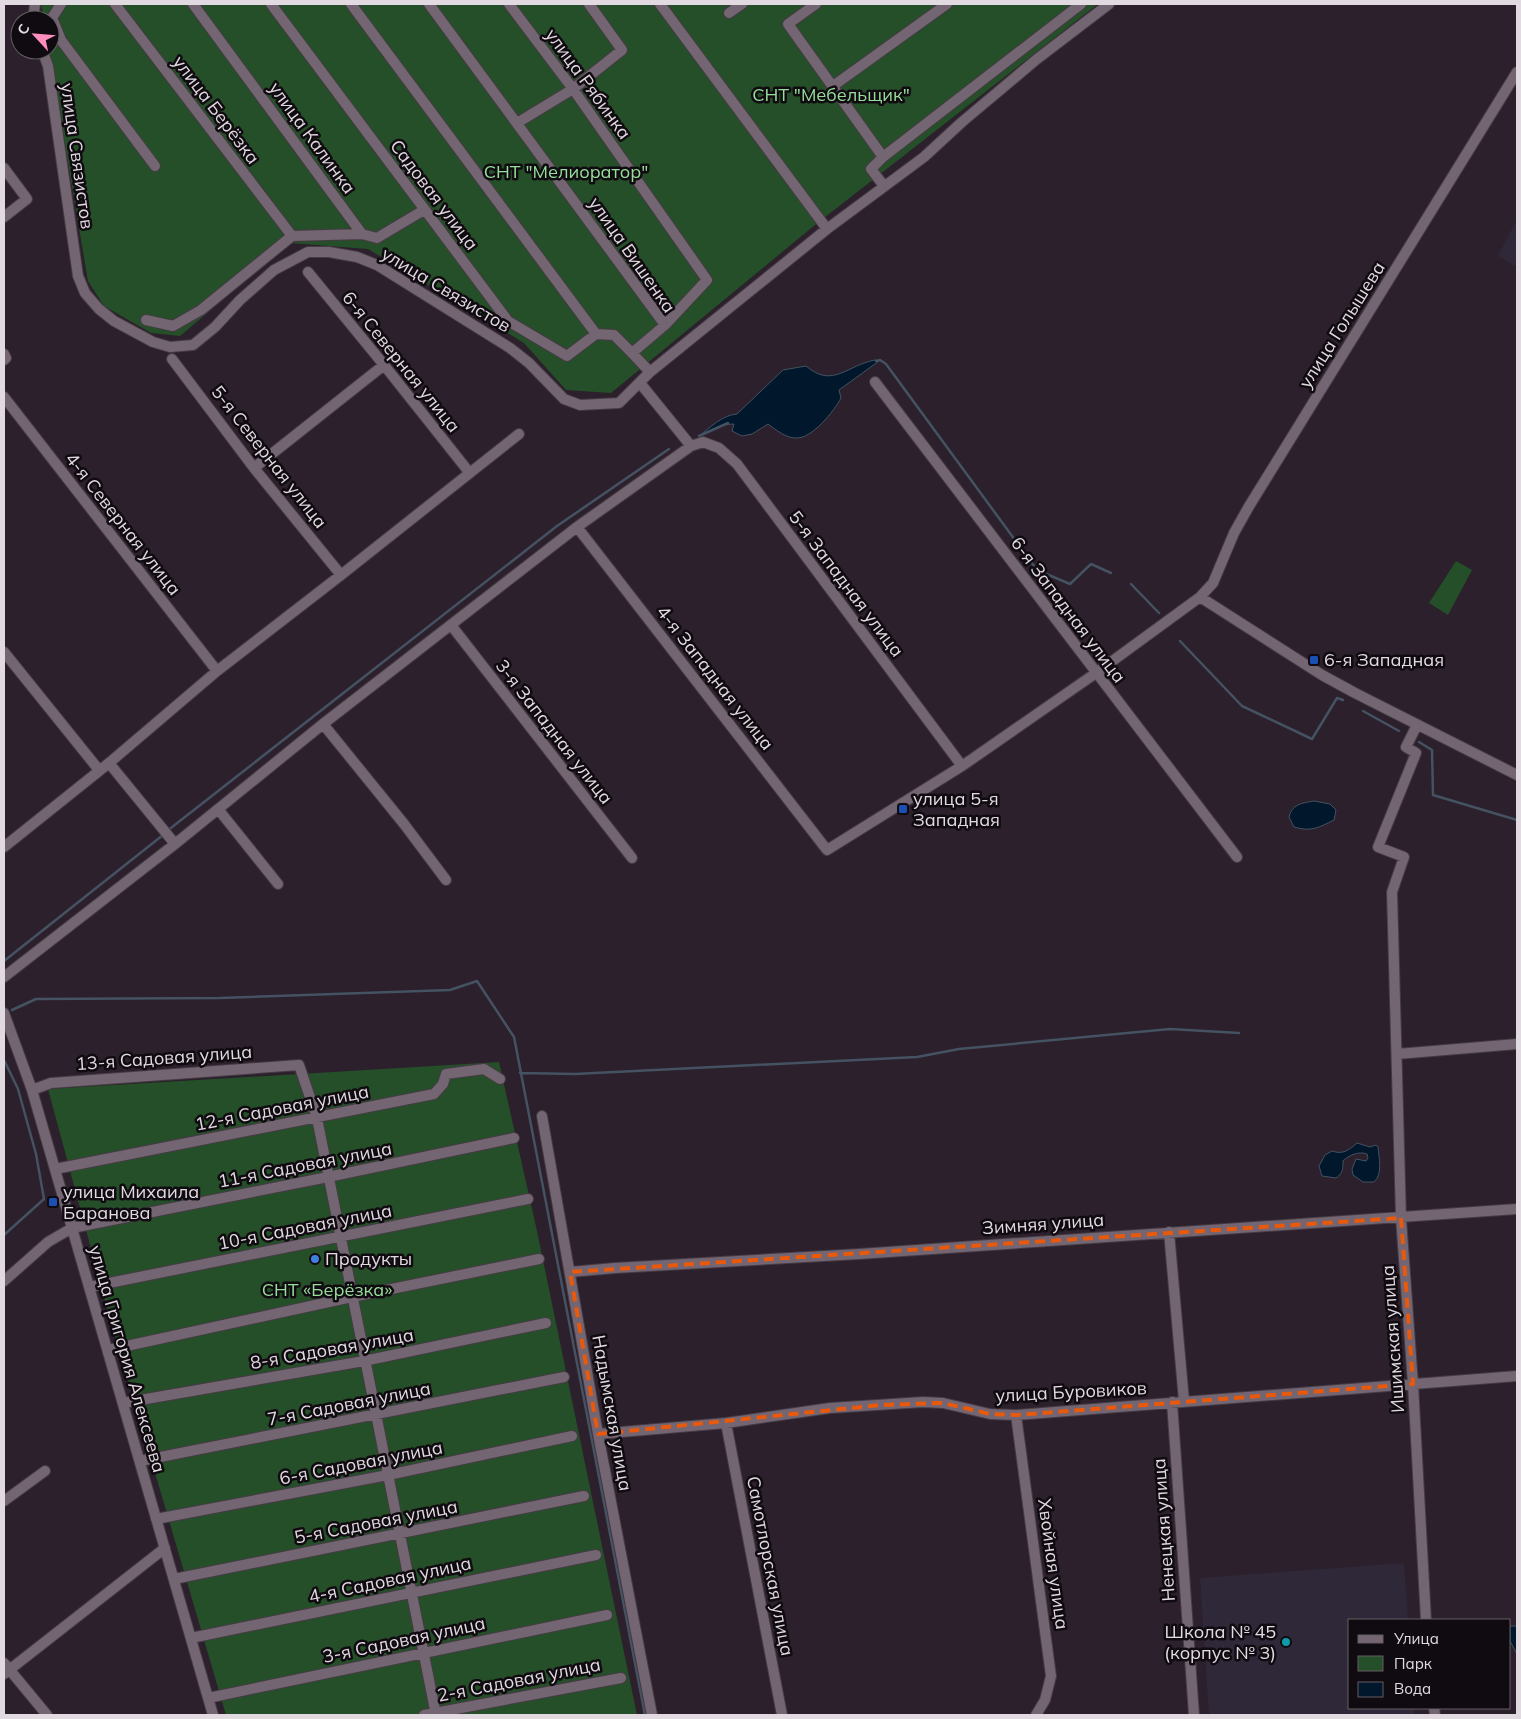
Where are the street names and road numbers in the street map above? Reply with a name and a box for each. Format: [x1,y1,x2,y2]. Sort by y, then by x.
street label: улица Рябинка [540,24,636,144]
street label: улица Берёзка [168,51,265,169]
street label: улица Калинка [264,77,361,198]
street label: улица Связистов [56,82,99,230]
street label: Садовая улица [385,135,483,255]
street label: улица Вишенка [584,192,681,317]
street label: улица Связистов [377,242,515,337]
street label: улица Голышева [1293,257,1390,392]
street label: 6-я Северная улица [337,286,465,437]
street label: 5-я Северная улица [206,381,332,533]
street label: 4-я Северная улица [60,448,186,600]
street label: 5-я Западная улица [784,506,909,661]
street label: 6-я Западная улица [1006,532,1131,687]
street label: 4-я Западная улица [652,601,779,755]
street label: 3-я Западная улица [491,655,618,809]
street label: 13-я Садовая улица [75,1040,253,1075]
street label: 12-я Садовая улица [193,1079,371,1136]
street label: 11-я Садовая улица [216,1136,394,1193]
street label: 10-я Садовая улица [216,1198,394,1255]
street label: Зимняя улица [981,1208,1105,1239]
street label: улица Григория Алексеева [84,1242,171,1475]
street label: Ишимская улица [1376,1265,1409,1414]
street label: 8-я Садовая улица [248,1323,415,1374]
street label: Надымская улица [587,1333,638,1493]
street label: 7-я Садовая улица [265,1376,432,1431]
street label: улица Буровиков [995,1376,1147,1407]
street label: 6-я Садовая улица [277,1435,444,1490]
street label: Ненецкая улица [1147,1458,1180,1602]
street label: Самотлорская улица [742,1474,799,1658]
street label: 5-я Садовая улица [292,1494,459,1549]
street label: Хвойная улица [1033,1497,1074,1631]
street label: 4-я Садовая улица [306,1551,473,1608]
street label: 3-я Садовая улица [320,1611,487,1668]
street label: 2-я Садовая улица [435,1652,602,1707]

